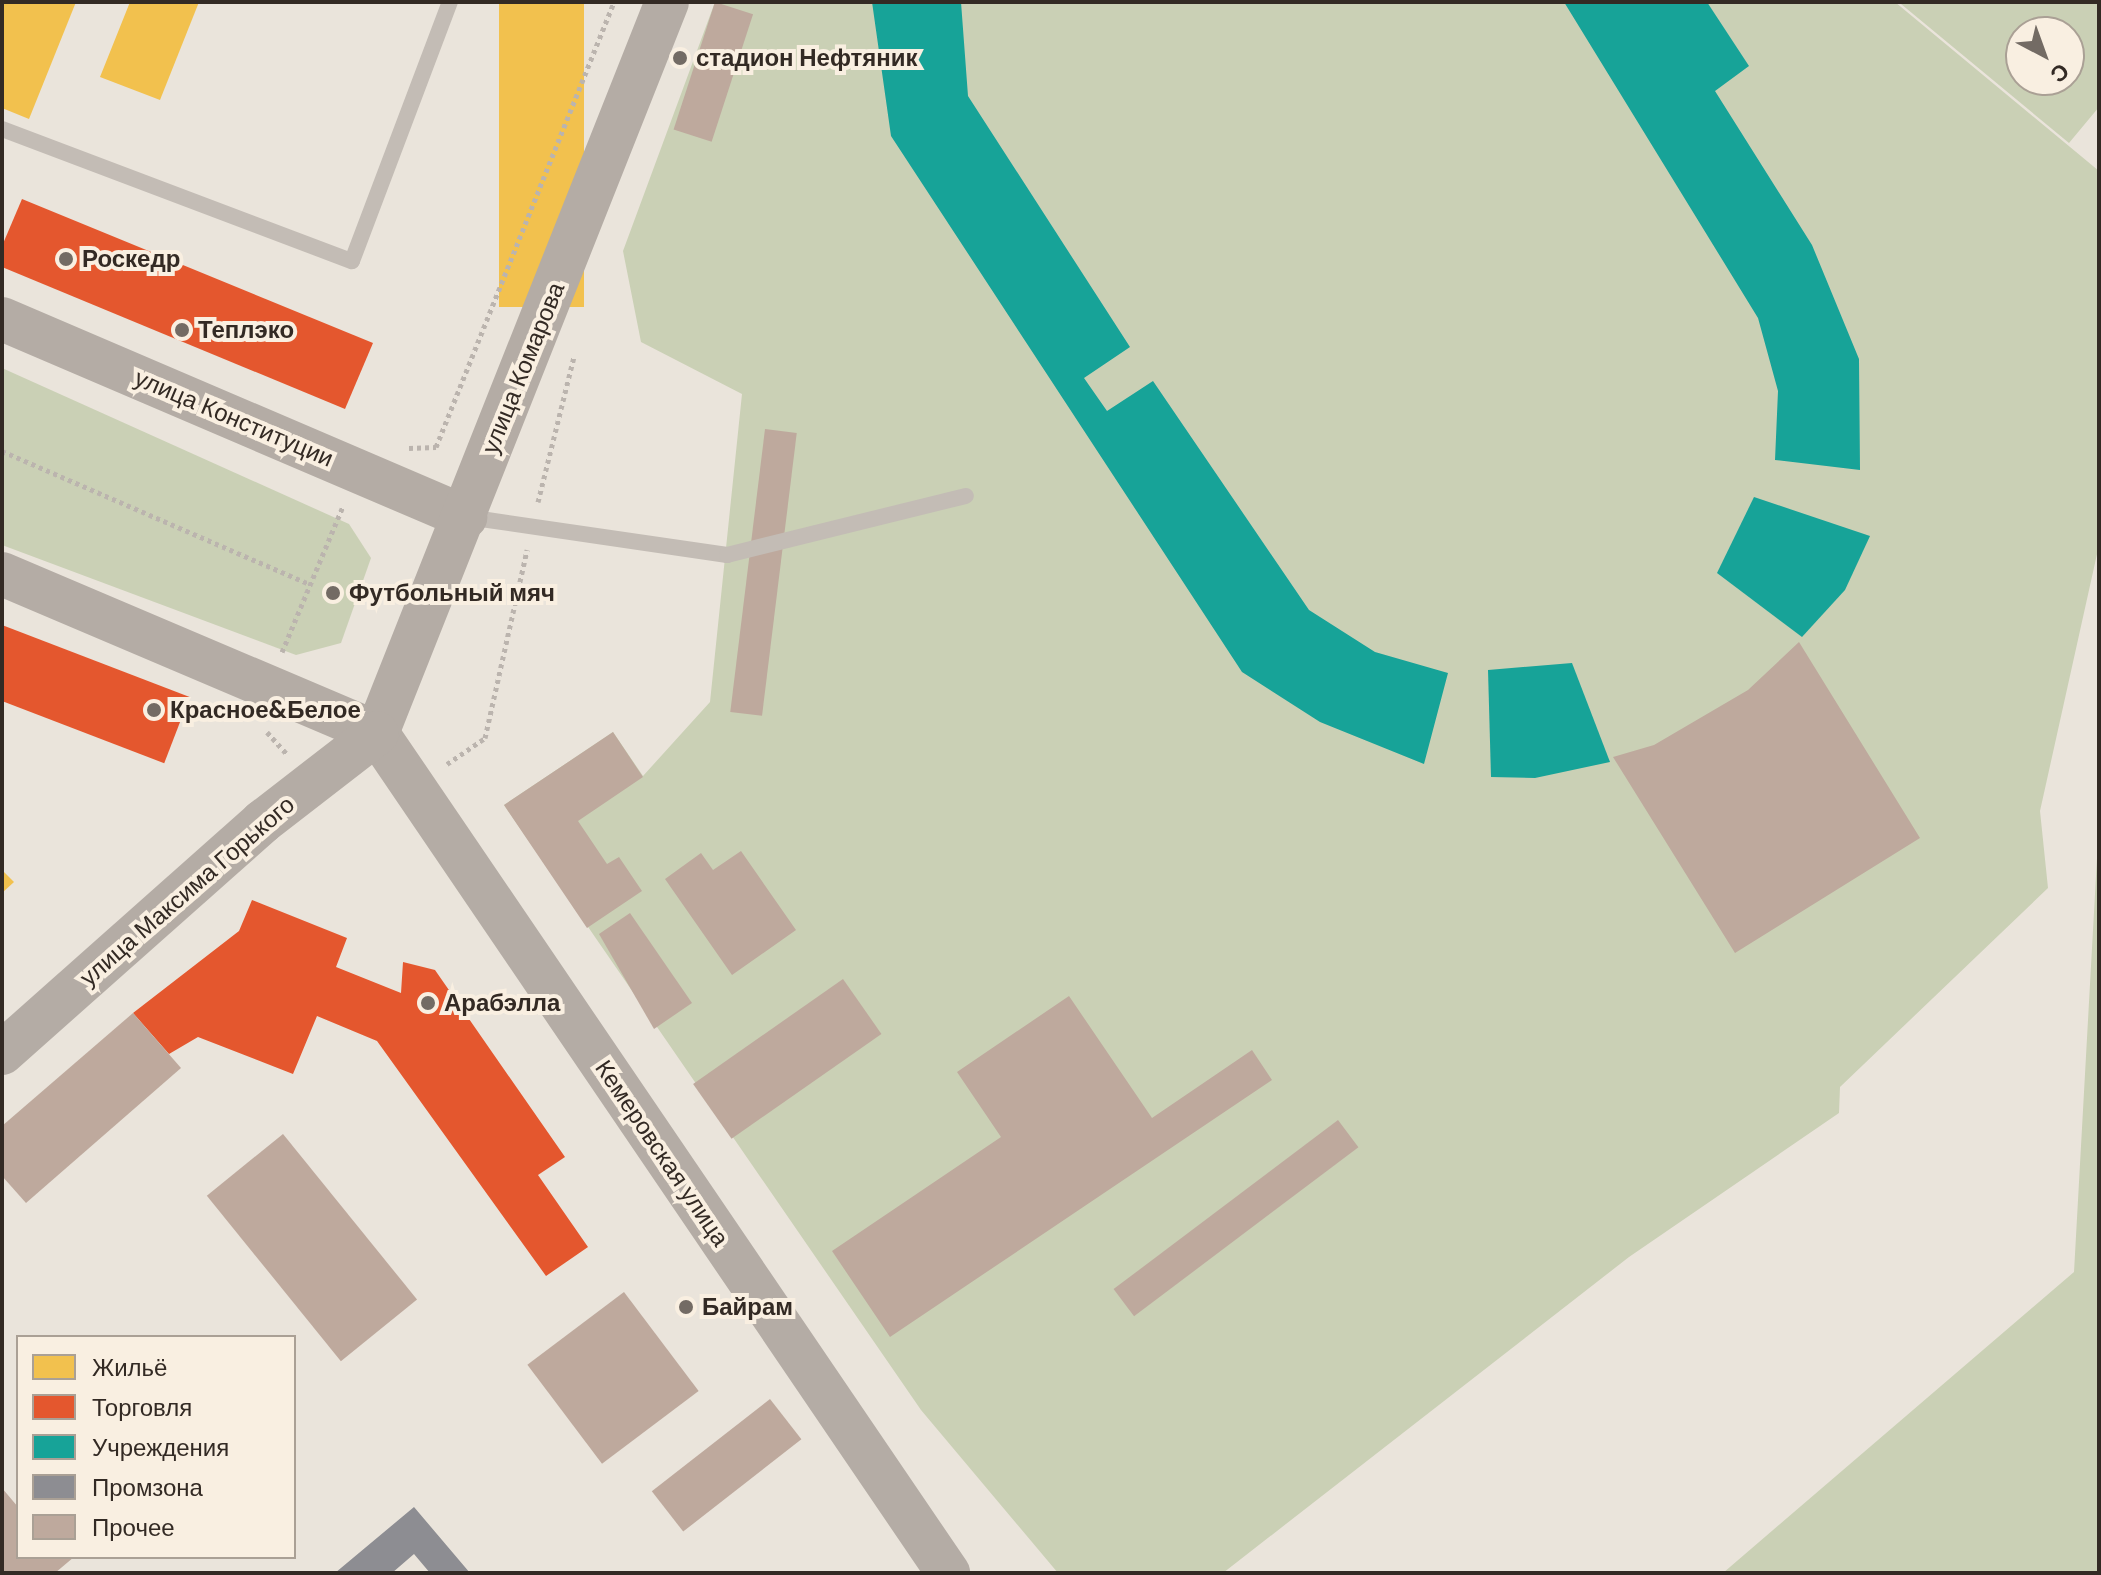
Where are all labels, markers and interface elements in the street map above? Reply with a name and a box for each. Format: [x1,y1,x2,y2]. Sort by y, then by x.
north arrow [2005,16,2085,96]
place label: стадион Нефтяник [696,44,918,72]
marker: стадион Нефтяник [671,49,689,67]
text: С [2044,57,2075,89]
place label: Роскедр [82,245,180,273]
marker: Роскедр [57,250,75,268]
street label: улица Комарова [476,278,570,458]
place label: Теплэко [198,316,294,344]
marker: Теплэко [173,321,191,339]
street label: улица Конституции [130,363,338,473]
place label: Футбольный мяч [349,579,555,607]
marker: Футбольный мяч [324,584,342,602]
place label: Красное&Белое [170,696,361,724]
marker: Красное&Белое [145,701,163,719]
street label: улица Максима Горького [74,790,300,992]
place label: Арабэлла [444,989,560,1017]
marker: Арабэлла [419,994,437,1012]
street label: Кемеровская улица [589,1055,735,1251]
place label: Байрам [702,1293,793,1321]
marker: Байрам [677,1298,695,1316]
legend [16,1335,296,1559]
text: Жильё [92,1352,167,1383]
text: Торговля [92,1392,192,1423]
text: Учреждения [92,1432,229,1463]
text: Промзона [92,1472,203,1503]
text: Прочее [92,1512,175,1543]

